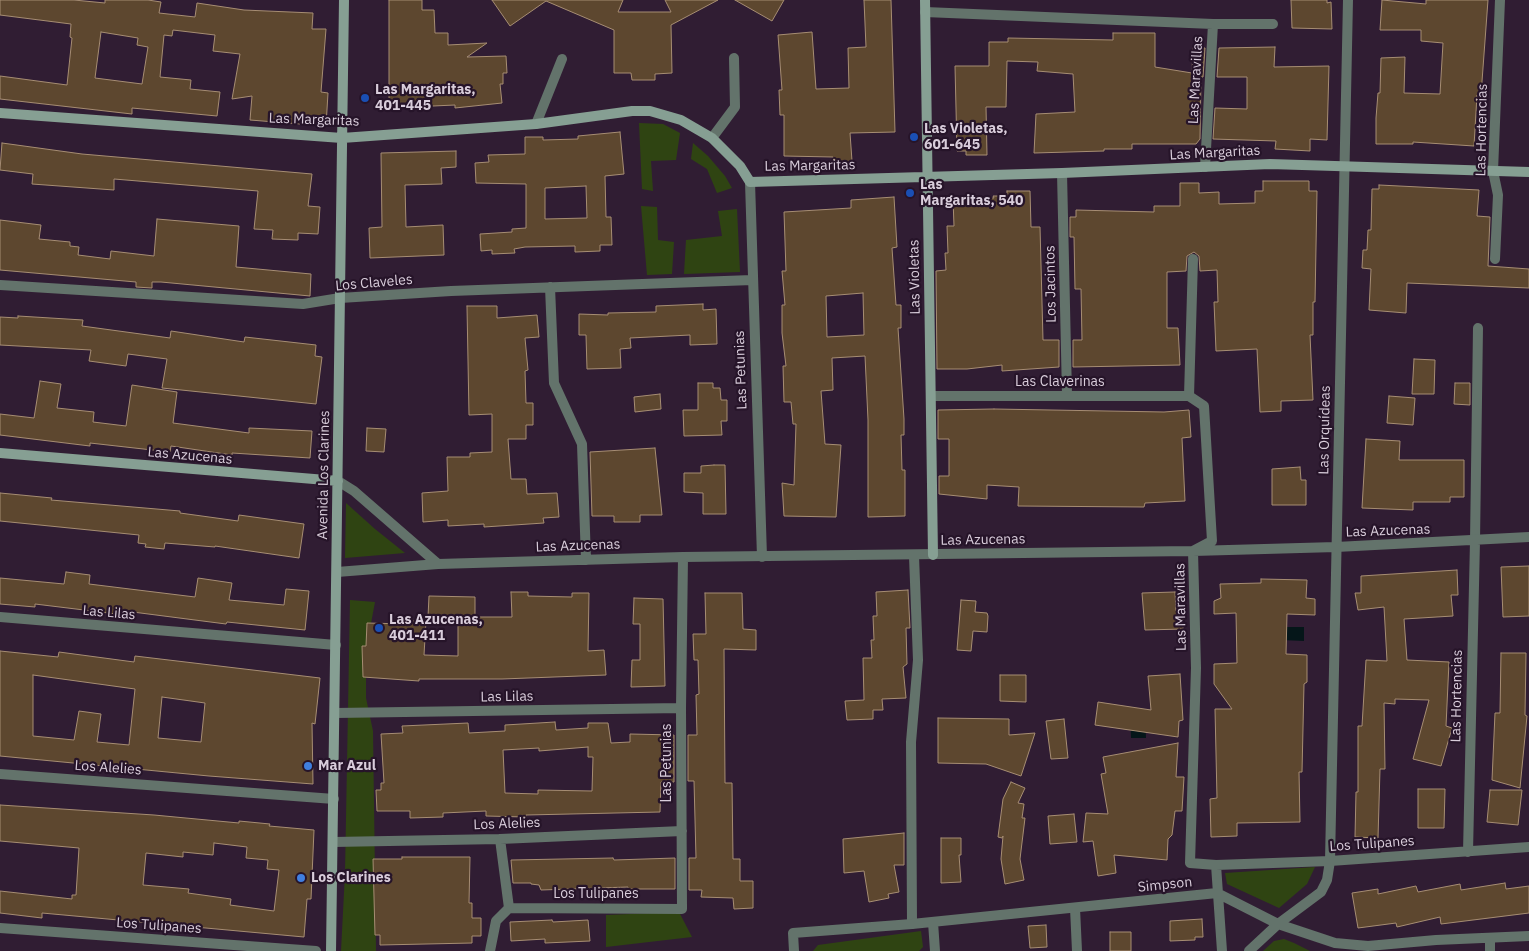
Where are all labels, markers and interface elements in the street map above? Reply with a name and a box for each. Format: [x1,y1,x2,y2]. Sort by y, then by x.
street label: Las Maravillas [1185,36,1207,124]
place label: Las Margaritas, 401-445 [375,82,476,114]
street label: Las Hortencias [1473,83,1491,177]
marker: Las Margaritas, 401-445 [359,92,371,104]
street label: Las Margaritas [268,110,360,130]
place label: Las Violetas, 601-645 [924,121,1008,154]
marker: Las Violetas, 601-645 [908,131,920,143]
street label: Las Margaritas [1169,142,1261,164]
street label: Las Margaritas [764,157,856,175]
place label: Las Margaritas, 540 [920,177,1023,210]
marker: Las Margaritas, 540 [904,187,916,199]
street label: Las Violetas [906,239,924,315]
street label: Los Jacintos [1042,245,1060,323]
street label: Los Claveles [335,271,413,295]
street label: Las Petunias [731,330,751,410]
street label: Las Claverinas [1015,374,1105,390]
street label: Las Orquídeas [1316,385,1334,475]
street label: Avenida Los Clarines [314,410,334,540]
street label: Las Azucenas [147,444,233,468]
street label: Las Azucenas [1345,521,1431,541]
street label: Las Azucenas [940,531,1026,549]
street label: Las Azucenas [535,536,621,556]
street label: Las Maravillas [1172,563,1190,651]
street label: Las Lilas [82,602,136,624]
place label: Las Azucenas, 401-411 [389,612,483,644]
marker: Las Azucenas, 401-411 [373,622,385,634]
street label: Las Hortencias [1448,649,1466,743]
street label: Las Lilas [480,688,534,706]
street label: Las Petunias [659,723,675,803]
street label: Los Alelies [74,757,142,779]
place label: Mar Azul [318,758,376,774]
marker: Mar Azul [302,760,314,772]
street label: Los Alelies [473,814,541,834]
street label: Los Tulipanes [1329,833,1415,855]
place label: Los Clarines [311,870,391,886]
marker: Los Clarines [295,872,307,884]
street label: Simpson [1137,874,1193,896]
street label: Los Tulipanes [553,886,639,902]
street label: Los Tulipanes [116,915,202,937]

